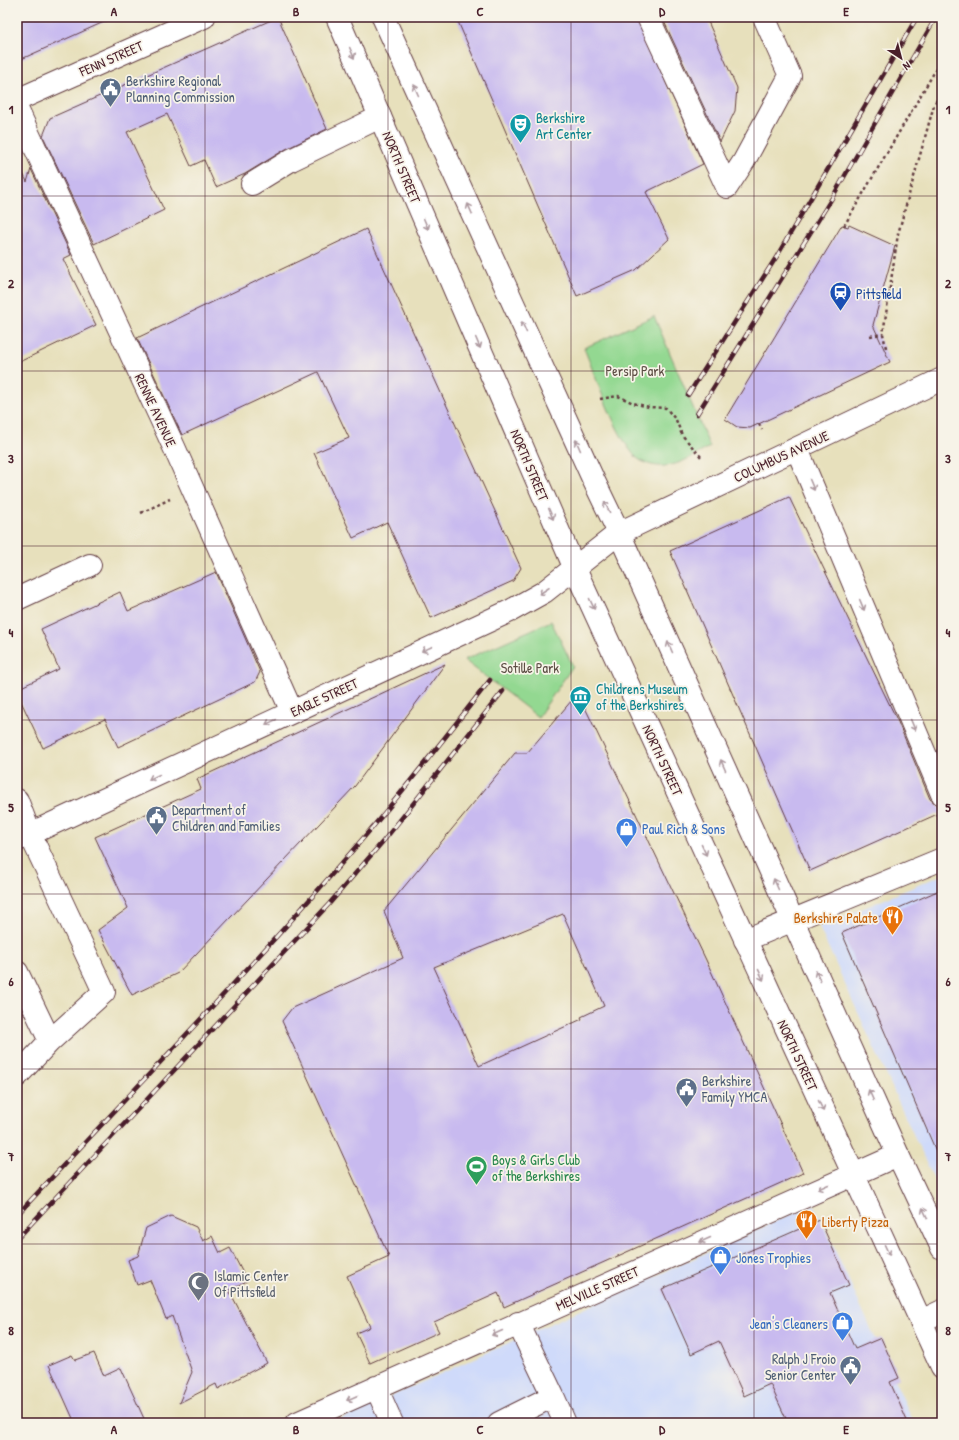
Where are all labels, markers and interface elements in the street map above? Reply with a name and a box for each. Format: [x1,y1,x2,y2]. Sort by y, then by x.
text: A [111,2,118,20]
text: B [293,2,300,20]
text: C [476,2,484,20]
text: D [659,2,666,20]
text: E [843,2,849,20]
street label: FENN STREET [75,35,146,81]
north arrow [881,38,921,78]
one-way arrow [349,46,356,58]
text: N [900,59,913,74]
place label: Berkshire Regional Planning Commission [126,71,235,107]
public building icon: Berkshire Regional Planning Commission [97,75,123,108]
one-way arrow [412,85,420,97]
text: 1 [9,100,14,118]
text: 1 [946,100,951,118]
place label: Berkshire Art Center [536,108,592,143]
theatre icon: Berkshire Art Center [508,112,534,145]
street label: NORTH STREET [378,128,426,206]
one-way arrow [466,203,473,215]
one-way arrow [423,217,430,229]
text: 2 [8,274,15,292]
text: 2 [945,274,952,292]
station icon: Pittsfield [828,280,854,313]
place label: Pittsfield [856,284,902,303]
one-way arrow [520,321,527,333]
one-way arrow [474,336,482,348]
park label: Persip Park [606,361,665,381]
street label: RENNE AVENUE [131,370,181,450]
street label: NORTH STREET [506,426,554,504]
street label: COLUMBUS AVENUE [730,426,832,486]
one-way arrow [574,440,581,452]
text: 3 [8,449,14,467]
text: 3 [945,449,951,467]
one-way arrow [809,478,816,490]
one-way arrow [603,501,610,513]
one-way arrow [548,507,556,519]
one-way arrow [538,587,549,596]
one-way arrow [589,598,596,610]
one-way arrow [859,598,867,610]
text: 4 [9,623,14,641]
text: 4 [946,623,951,641]
one-way arrow [666,641,673,653]
one-way arrow [422,646,434,653]
park label: Sotille Park [501,658,559,677]
street label: EAGLE STREET [287,673,361,721]
place label: Childrens Museum of the Berkshires [596,679,688,714]
museum icon: Childrens Museum of the Berkshires [568,683,594,716]
one-way arrow [909,718,917,730]
one-way arrow [266,719,278,726]
street label: NORTH STREET [638,721,688,799]
one-way arrow [719,760,726,772]
one-way arrow [148,774,160,781]
text: 5 [8,798,14,816]
text: 5 [945,798,951,816]
place label: Department of Children and Families [172,800,280,835]
public building icon: Department of Children and Families [143,804,169,837]
shop icon: Paul Rich & Sons [614,815,640,848]
place label: Paul Rich & Sons [642,819,725,838]
one-way arrow [701,843,708,855]
one-way arrow [772,878,780,890]
restaurant icon: Berkshire Palate [880,904,906,937]
place label: Berkshire Palate [794,908,878,927]
one-way arrow [758,969,765,981]
one-way arrow [814,970,821,982]
text: 6 [8,972,14,990]
text: 6 [945,972,951,990]
street label: NORTH STREET [773,1016,823,1094]
place label: Berkshire Family YMCA [701,1071,767,1107]
public building icon: Berkshire Family YMCA [673,1075,699,1108]
one-way arrow [867,1089,874,1101]
one-way arrow [818,1100,825,1112]
text: 7 [7,1147,15,1165]
text: 7 [944,1147,952,1165]
place label: Boys & Girls Club of the Berkshires [492,1150,580,1185]
sports icon: Boys & Girls Club of the Berkshires [463,1154,489,1187]
one-way arrow [818,1183,830,1191]
one-way arrow [921,1207,928,1219]
restaurant icon: Liberty Pizza [793,1208,819,1241]
place label: Liberty Pizza [822,1212,889,1232]
one-way arrow [699,1237,711,1244]
one-way arrow [884,1243,891,1255]
shop icon: Jones Trophies [708,1244,734,1277]
place label: Jones Trophies [736,1248,811,1268]
street label: MELVILLE STREET [552,1261,642,1315]
place label: Islamic Center Of Pittsfield [214,1266,289,1301]
mosque icon: Islamic Center Of Pittsfield [185,1270,211,1303]
shop icon: Jean's Cleaners [830,1310,856,1343]
place label: Jean's Cleaners [749,1314,828,1333]
text: 8 [8,1321,14,1339]
text: 8 [945,1321,951,1339]
one-way arrow [491,1330,503,1337]
place label: Ralph J Froio Senior Center [765,1349,837,1384]
public building icon: Ralph J Froio Senior Center [838,1353,864,1386]
one-way arrow [347,1395,359,1402]
text: A [111,1420,118,1438]
text: B [293,1420,300,1438]
text: C [476,1420,484,1438]
text: D [659,1420,666,1438]
text: E [843,1420,849,1438]

